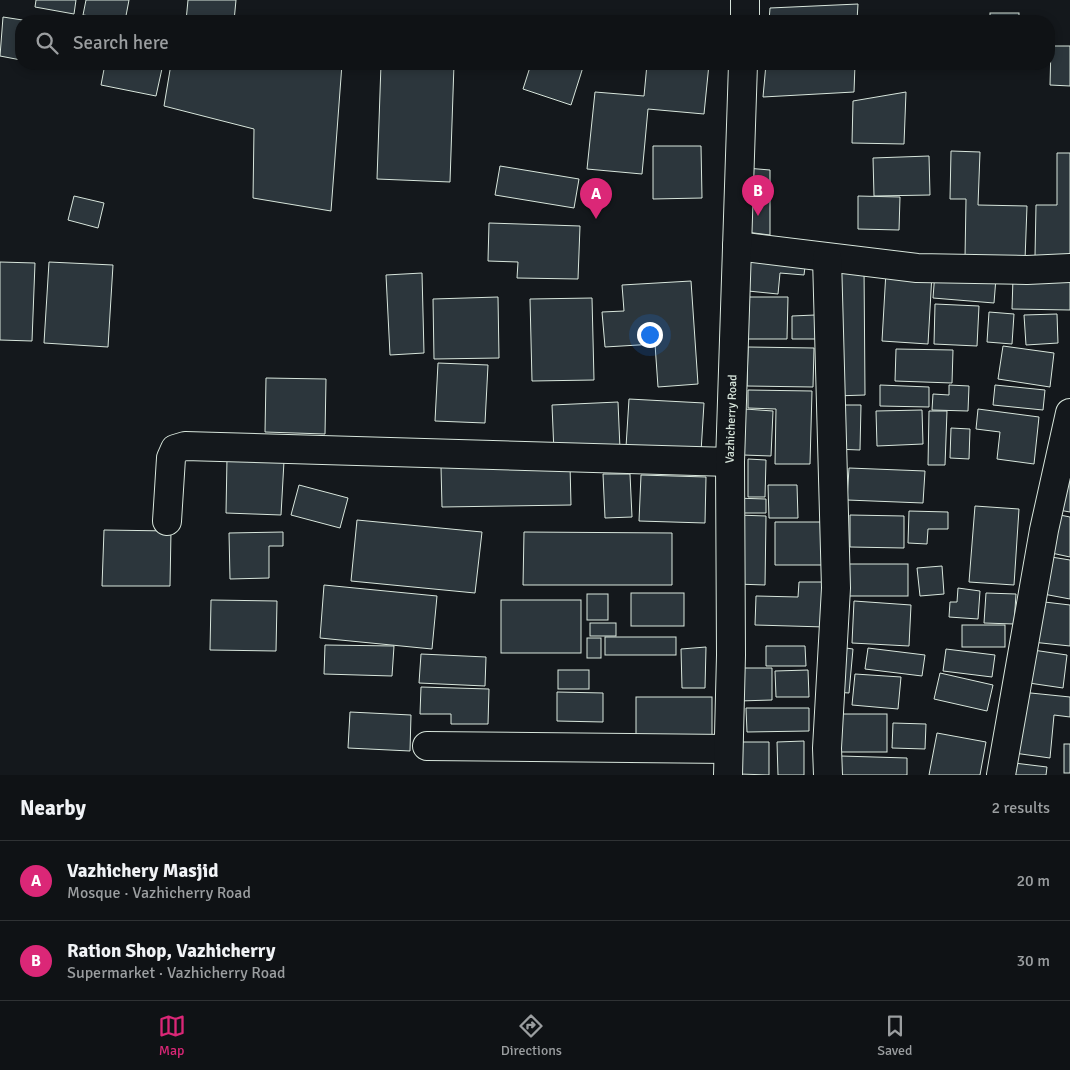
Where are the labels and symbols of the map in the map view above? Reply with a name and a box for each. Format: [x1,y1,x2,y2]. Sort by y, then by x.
pin: B [742,175,774,216]
pin: A [580,178,612,219]
your location [637,322,663,348]
street label: Vazhicherry Road [722,374,741,464]

